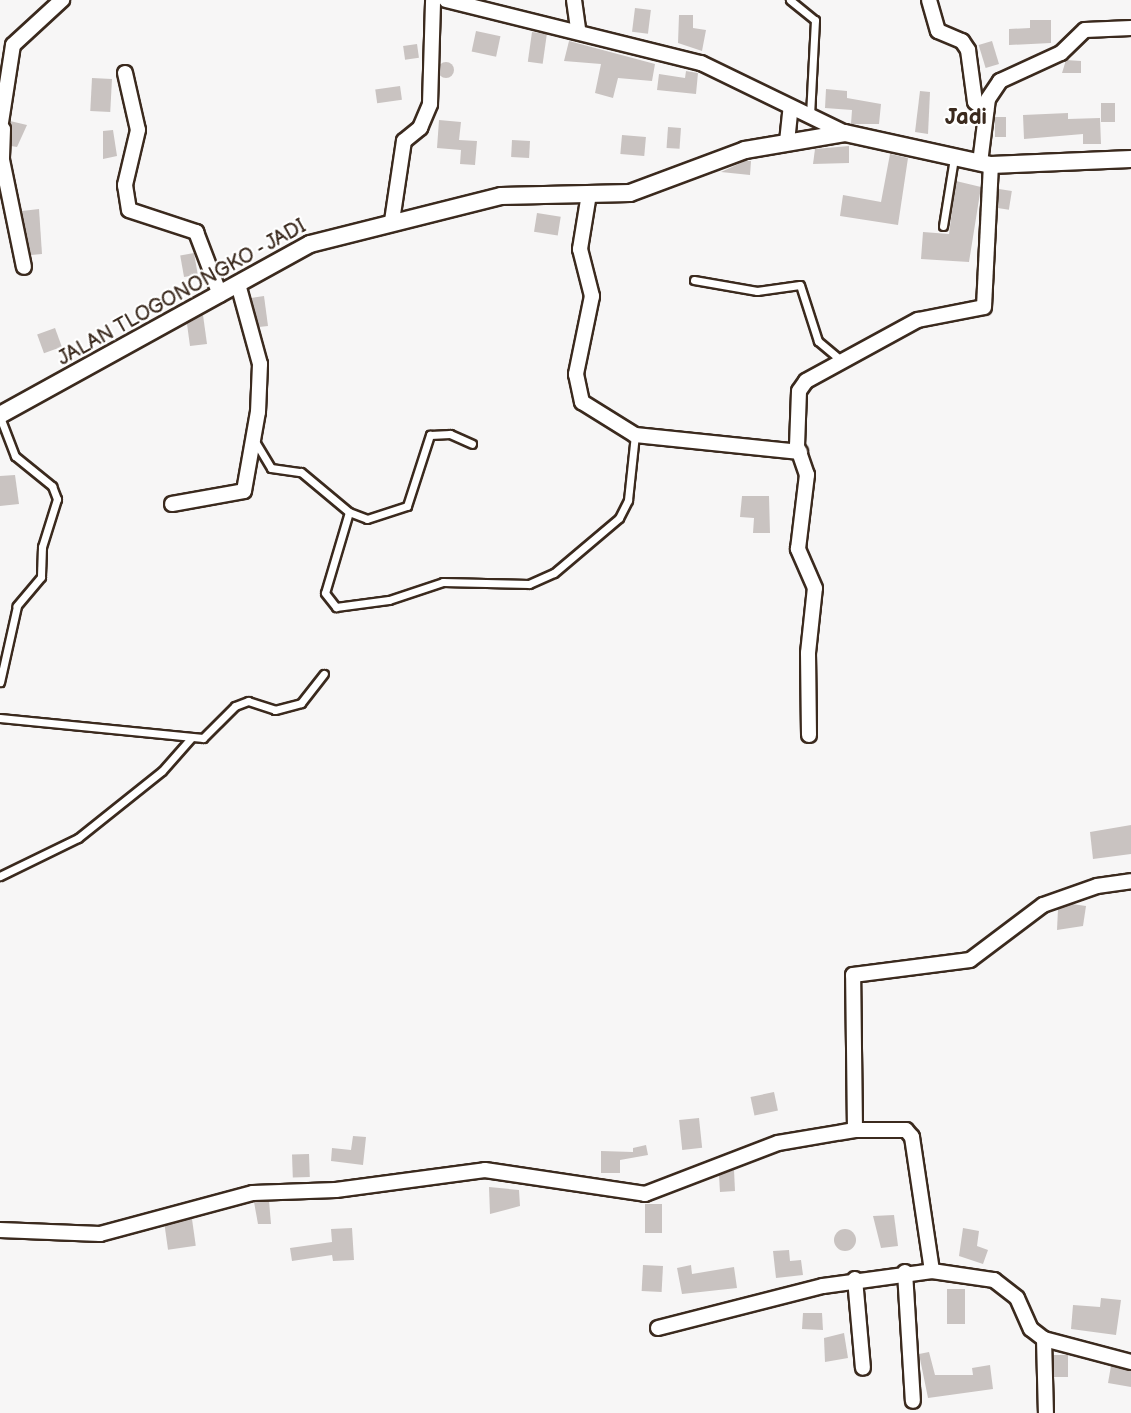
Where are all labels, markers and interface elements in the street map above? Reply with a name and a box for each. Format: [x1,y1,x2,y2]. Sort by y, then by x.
district label: Jadi [945,105,987,131]
street label: JALAN TLOGONONGKO - JADI [52,214,312,372]

